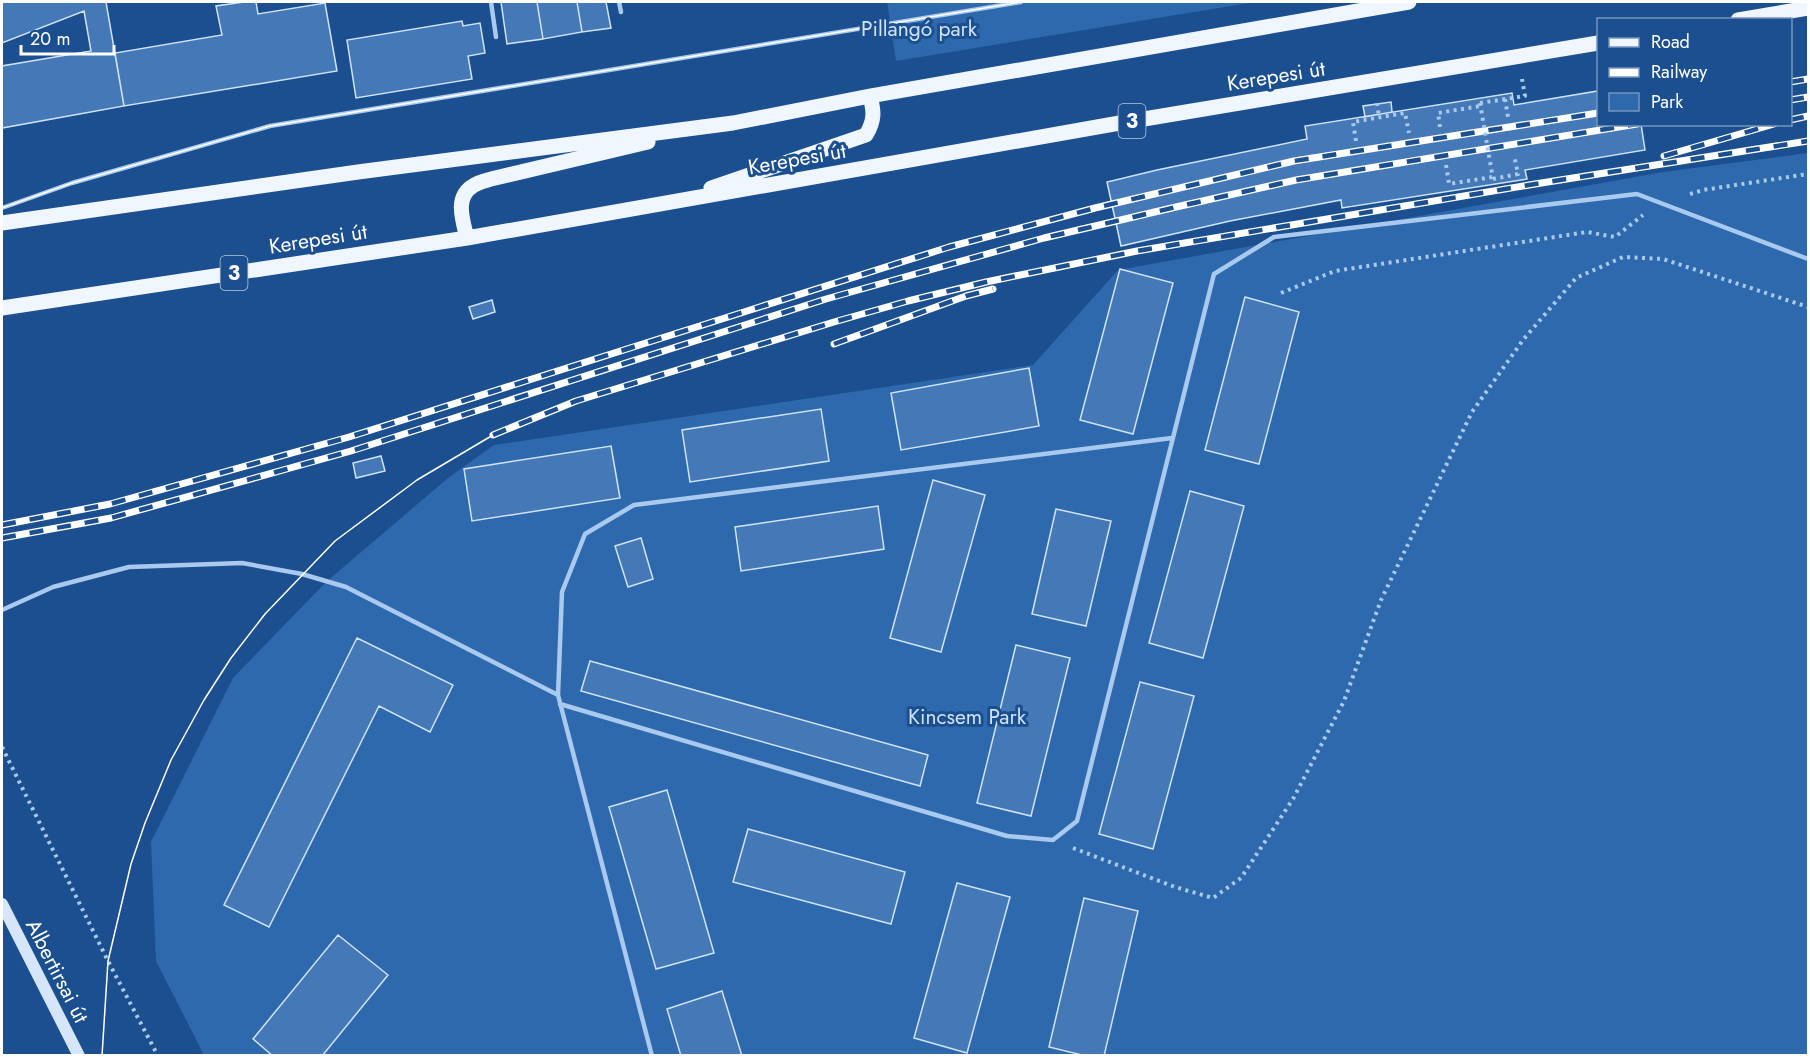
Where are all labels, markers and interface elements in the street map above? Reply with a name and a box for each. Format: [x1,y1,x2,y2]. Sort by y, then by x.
park label: Pillangó park [861,14,978,44]
scale bar [21,18,114,56]
legend [1597,18,1792,126]
text: 20 m [30,26,70,52]
text: Road [1651,29,1690,55]
street label: Kerepesi út [1225,53,1327,99]
text: Railway [1651,59,1707,85]
text: Park [1651,89,1683,115]
road number: 3 [1118,104,1146,138]
street label: Kerepesi út [746,136,848,182]
street label: Kerepesi út [267,216,369,262]
road number: 3 [220,256,248,290]
park label: Kincsem Park [908,702,1027,732]
street label: Albertirsai út [18,914,96,1028]

